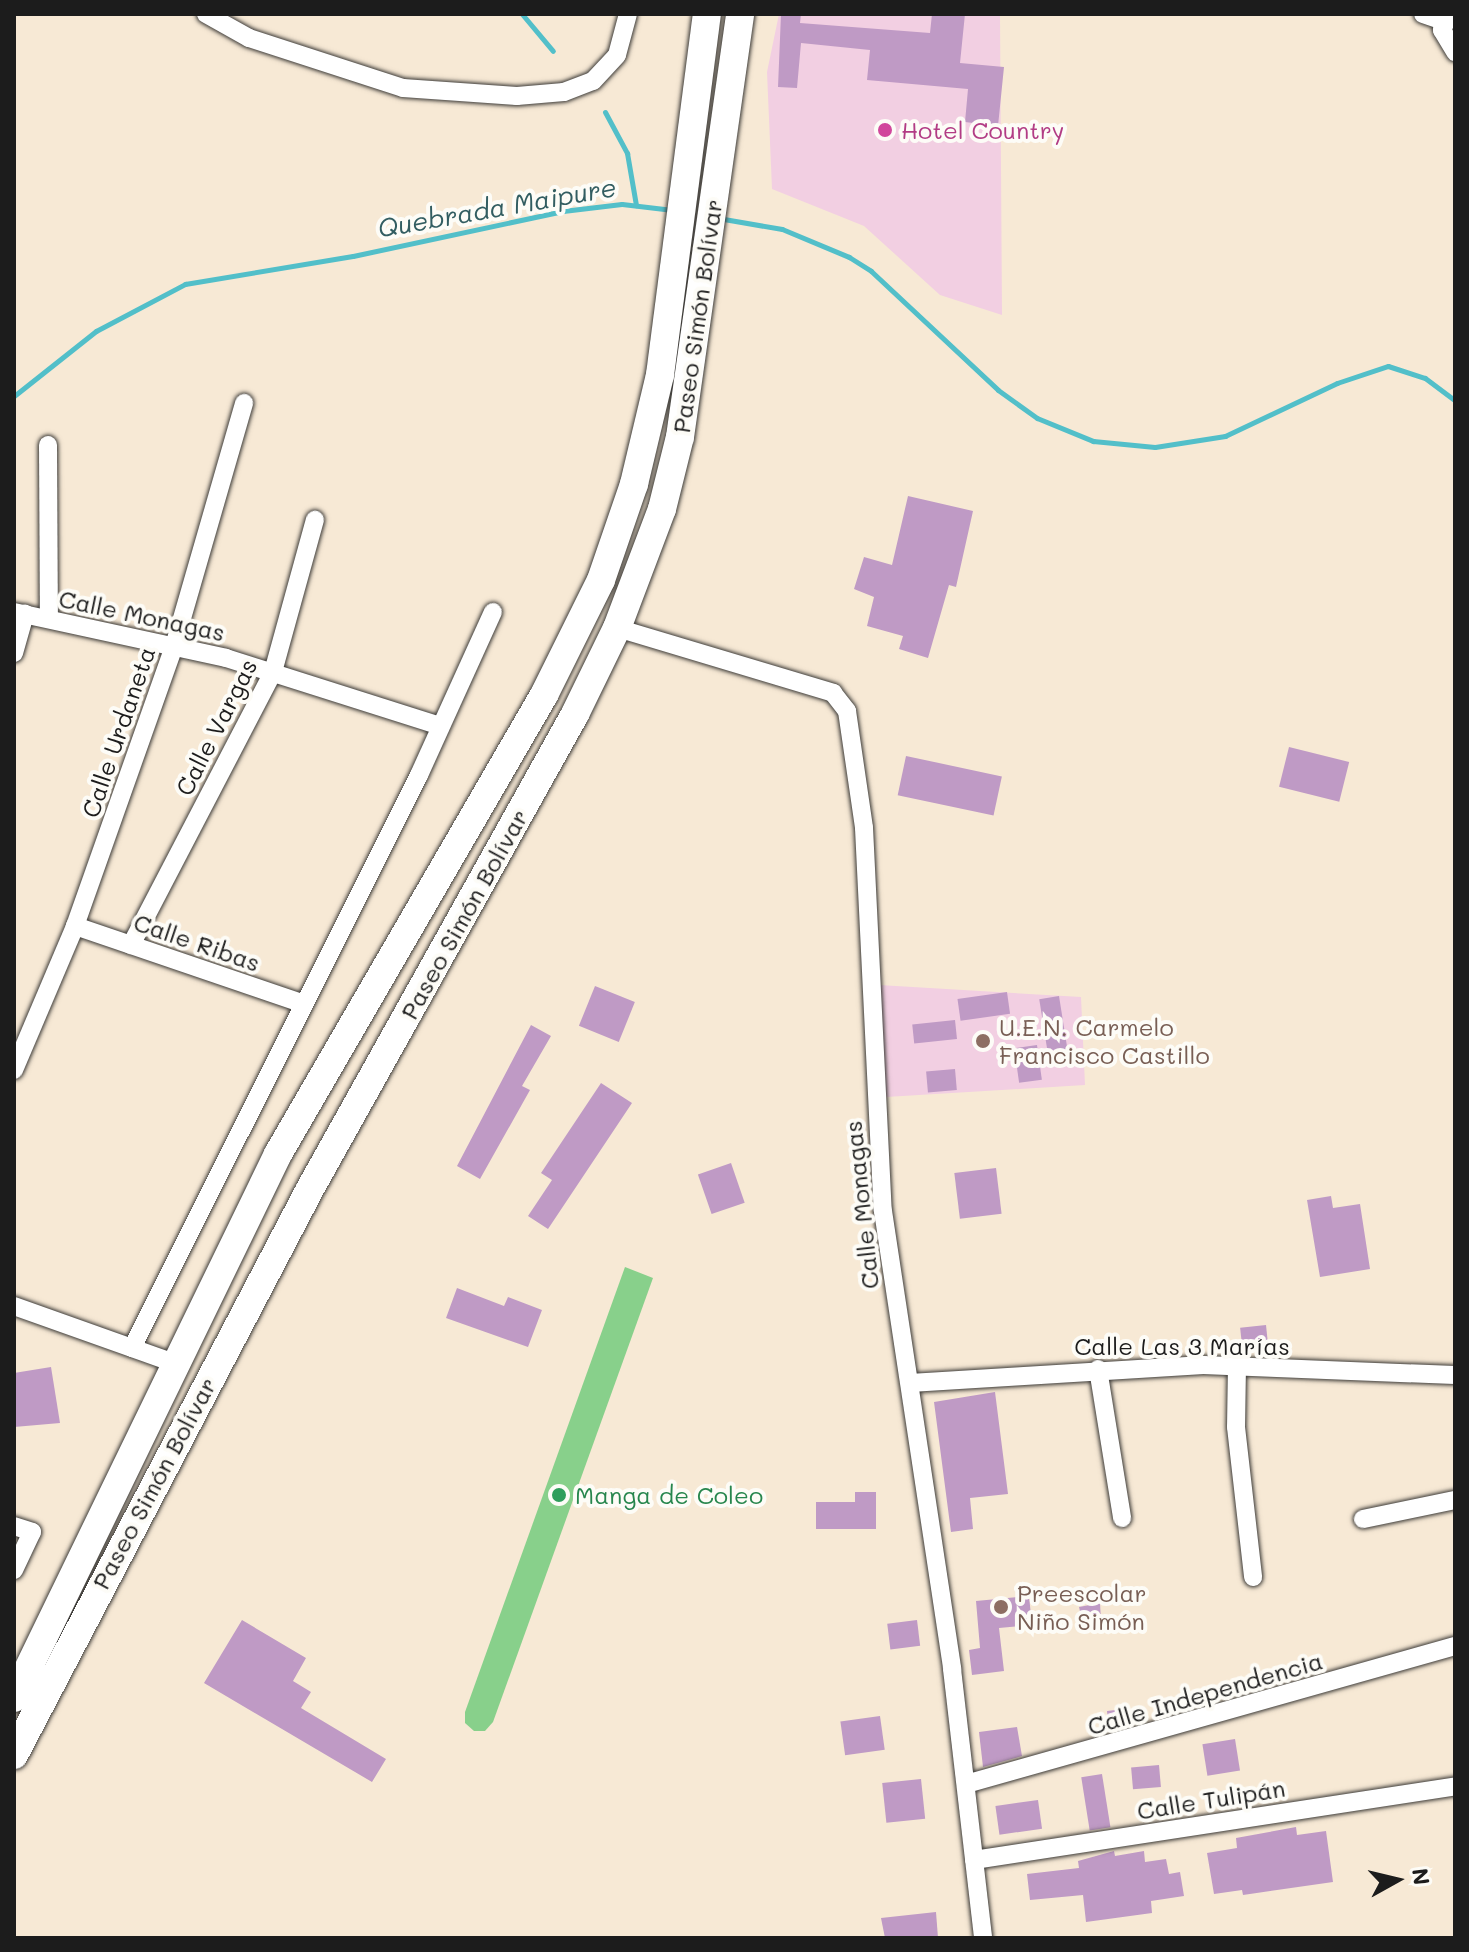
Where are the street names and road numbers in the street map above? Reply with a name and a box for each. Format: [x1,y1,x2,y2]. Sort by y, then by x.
street label: Paseo Simón Bolívar [666,197,728,435]
street label: Calle Monagas [56,583,228,647]
street label: Calle Urdaneta [75,643,161,821]
street label: Calle Vargas [169,654,263,800]
street label: Paseo Simón Bolívar [394,804,534,1024]
street label: Calle Ribas [130,907,264,977]
street label: Calle Monagas [838,1120,884,1290]
street label: Calle Las 3 Marías [1074,1332,1290,1360]
street label: Paseo Simón Bolívar [86,1372,222,1594]
street label: Calle Independencia [1084,1646,1326,1740]
street label: Calle Tulipán [1135,1773,1287,1825]

